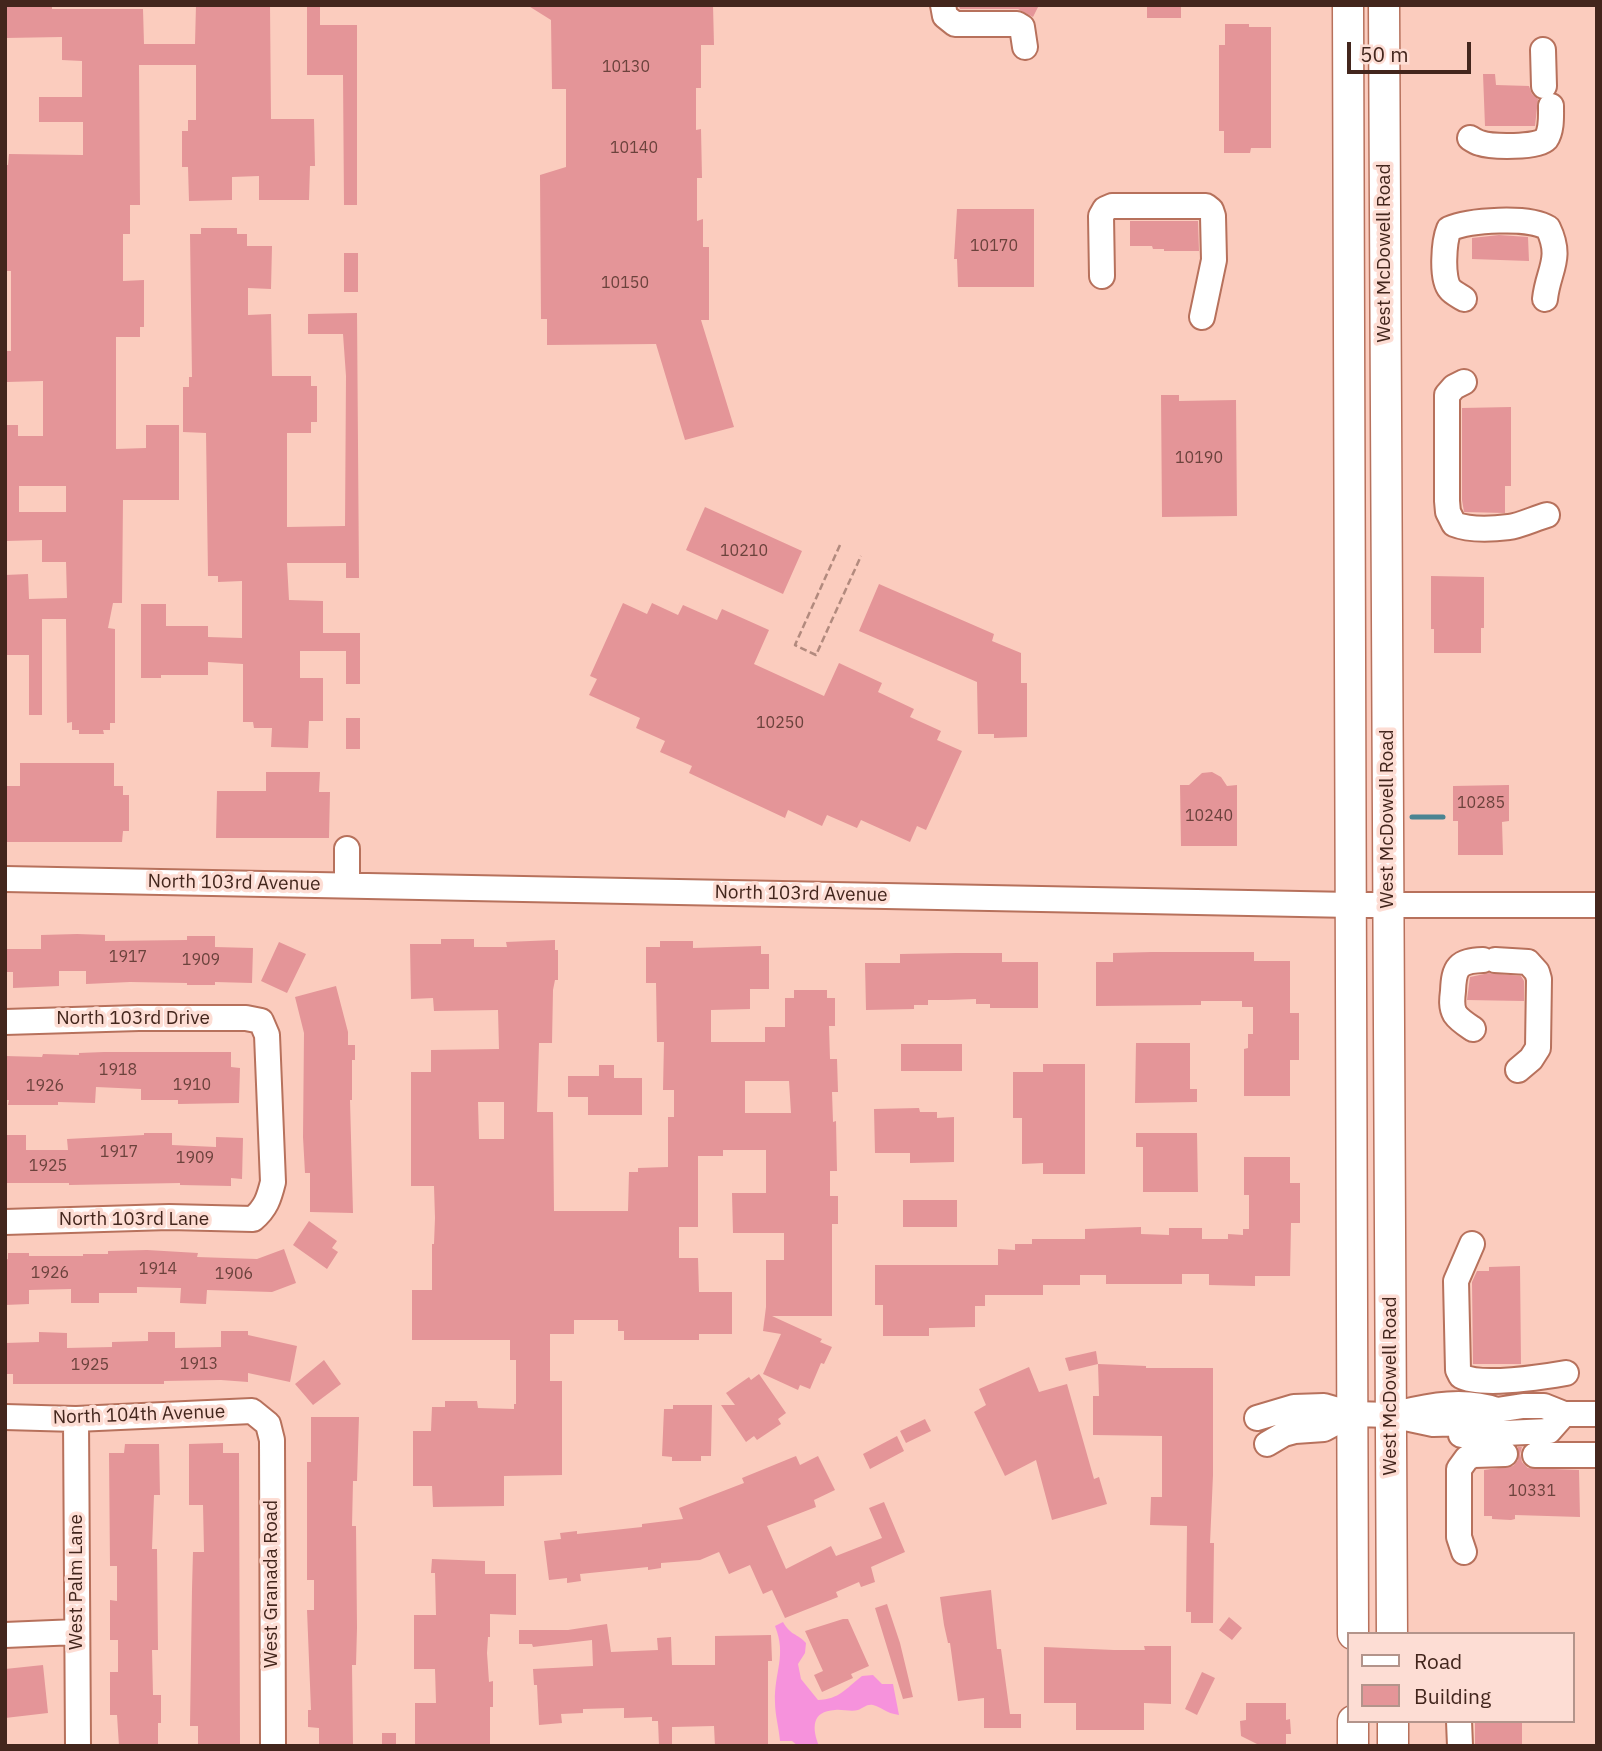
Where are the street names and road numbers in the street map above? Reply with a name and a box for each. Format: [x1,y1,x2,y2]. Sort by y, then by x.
street label: West McDowell Road [1374,164,1396,342]
street label: West McDowell Road [1377,730,1399,908]
street label: North 103rd Avenue [147,870,321,896]
street label: North 103rd Avenue [714,881,888,907]
street label: North 103rd Drive [56,1008,210,1030]
street label: North 103rd Lane [59,1209,209,1231]
street label: West McDowell Road [1380,1297,1402,1475]
street label: North 104th Avenue [52,1401,226,1429]
street label: West Granada Road [261,1500,283,1668]
street label: West Palm Lane [66,1514,88,1650]

